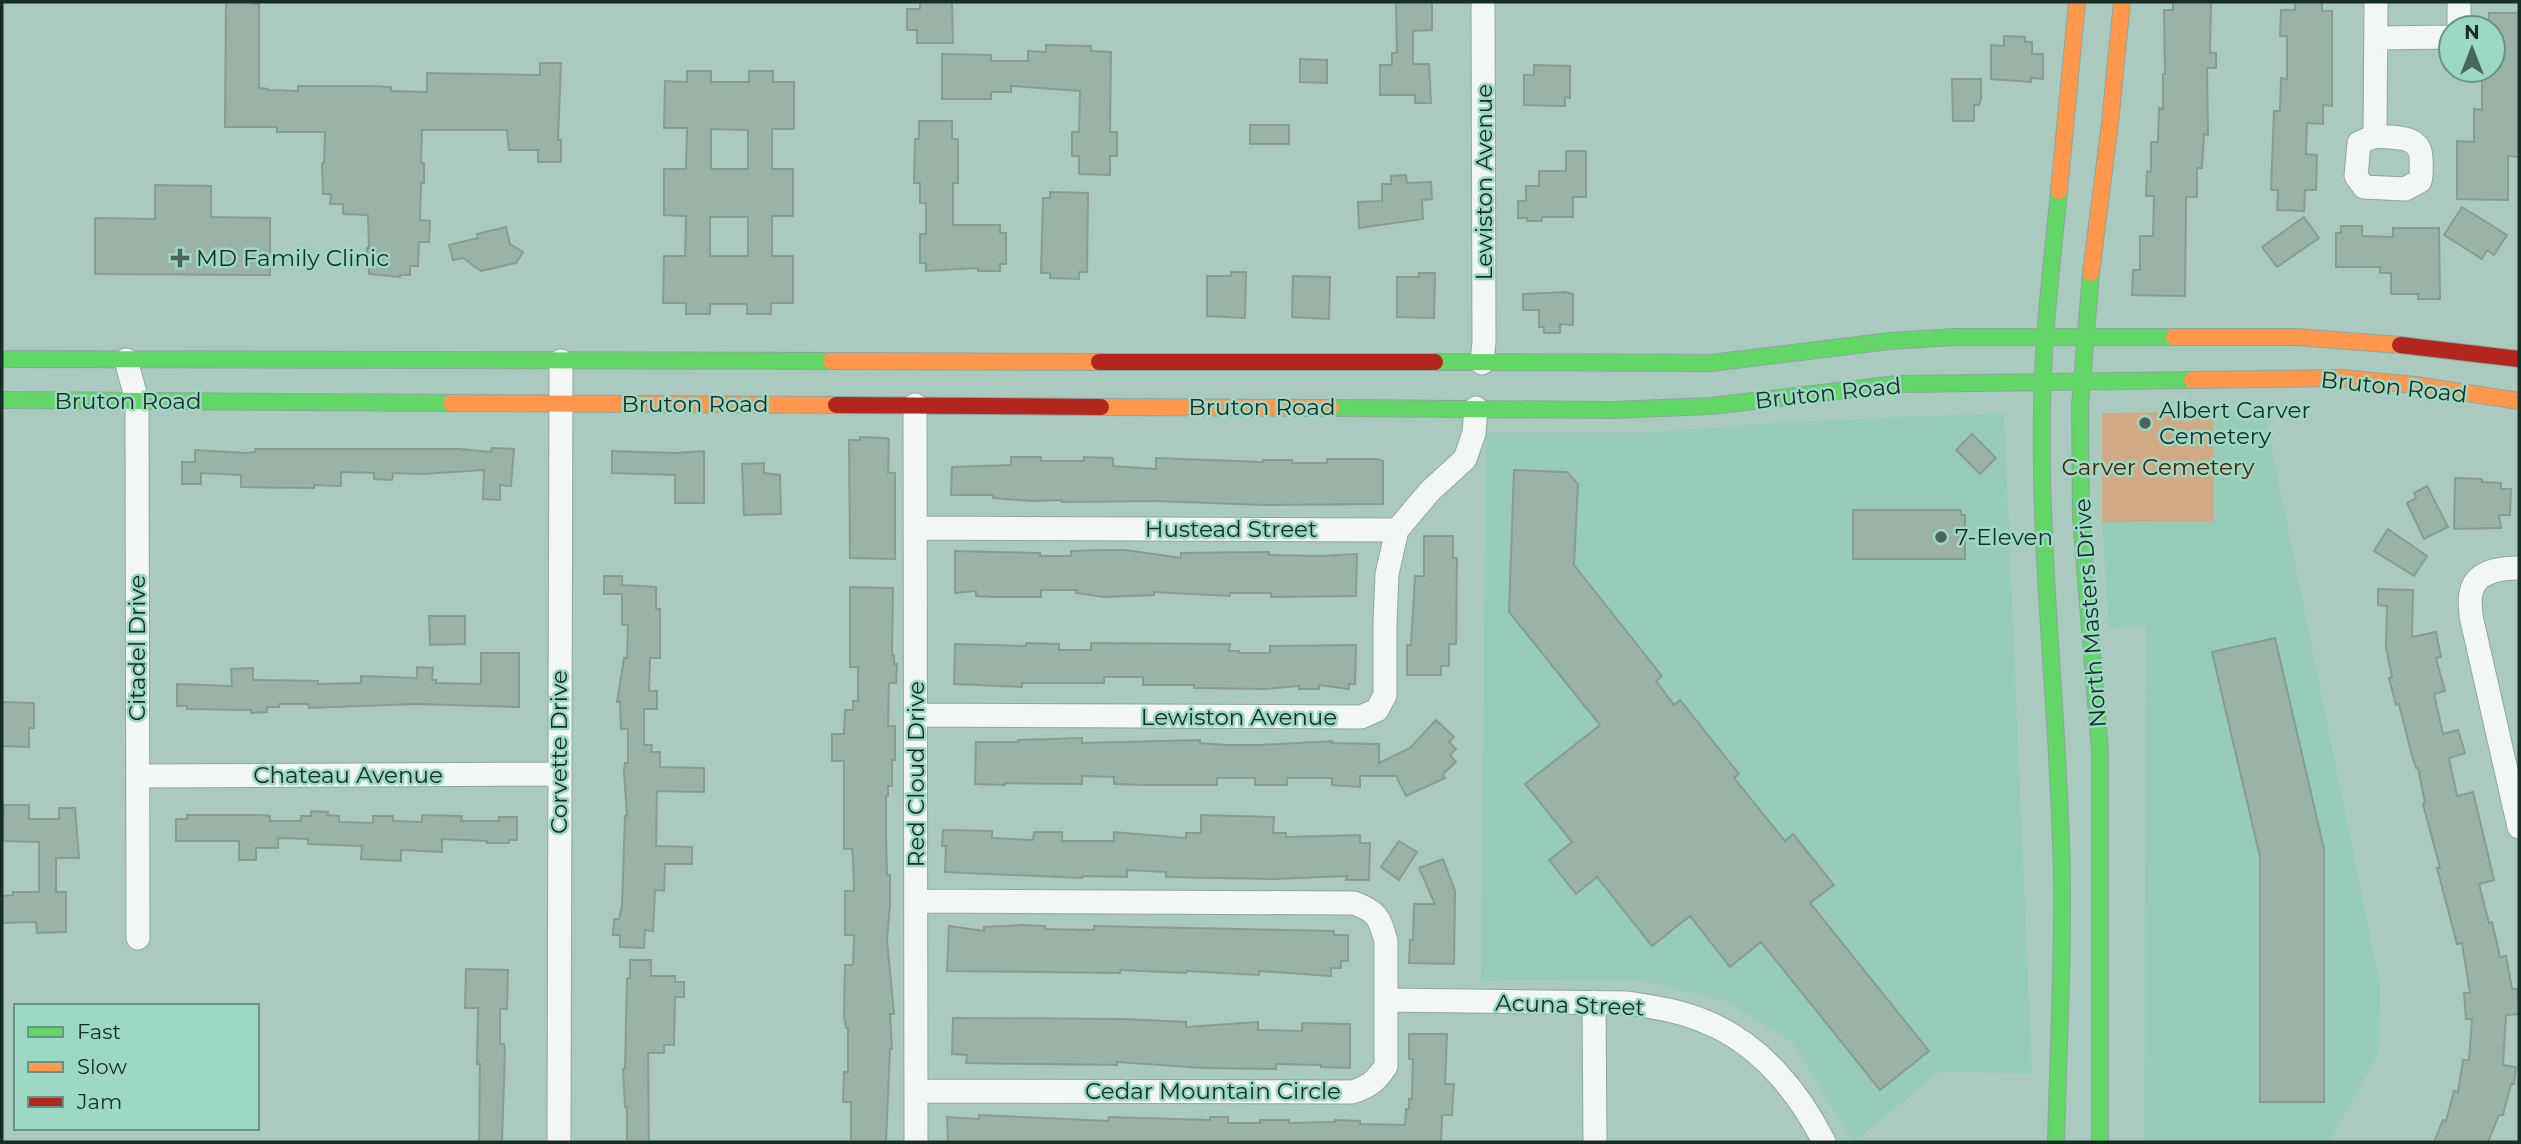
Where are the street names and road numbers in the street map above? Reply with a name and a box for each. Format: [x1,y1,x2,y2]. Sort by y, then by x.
street label: Lewiston Avenue [1470,84,1498,280]
street label: Bruton Road [2319,365,2469,409]
street label: Bruton Road [1753,371,1903,415]
street label: Bruton Road [54,387,202,415]
street label: Bruton Road [621,390,769,418]
street label: Bruton Road [1188,393,1336,421]
street label: North Masters Drive [2068,497,2112,729]
street label: Hustead Street [1145,515,1317,543]
street label: Citadel Drive [123,575,151,721]
street label: Corvette Drive [545,670,573,834]
street label: Red Cloud Drive [902,681,930,867]
street label: Lewiston Avenue [1141,703,1337,731]
street label: Chateau Avenue [253,761,443,789]
street label: Acuna Street [1495,988,1645,1022]
street label: Cedar Mountain Circle [1085,1077,1341,1105]

